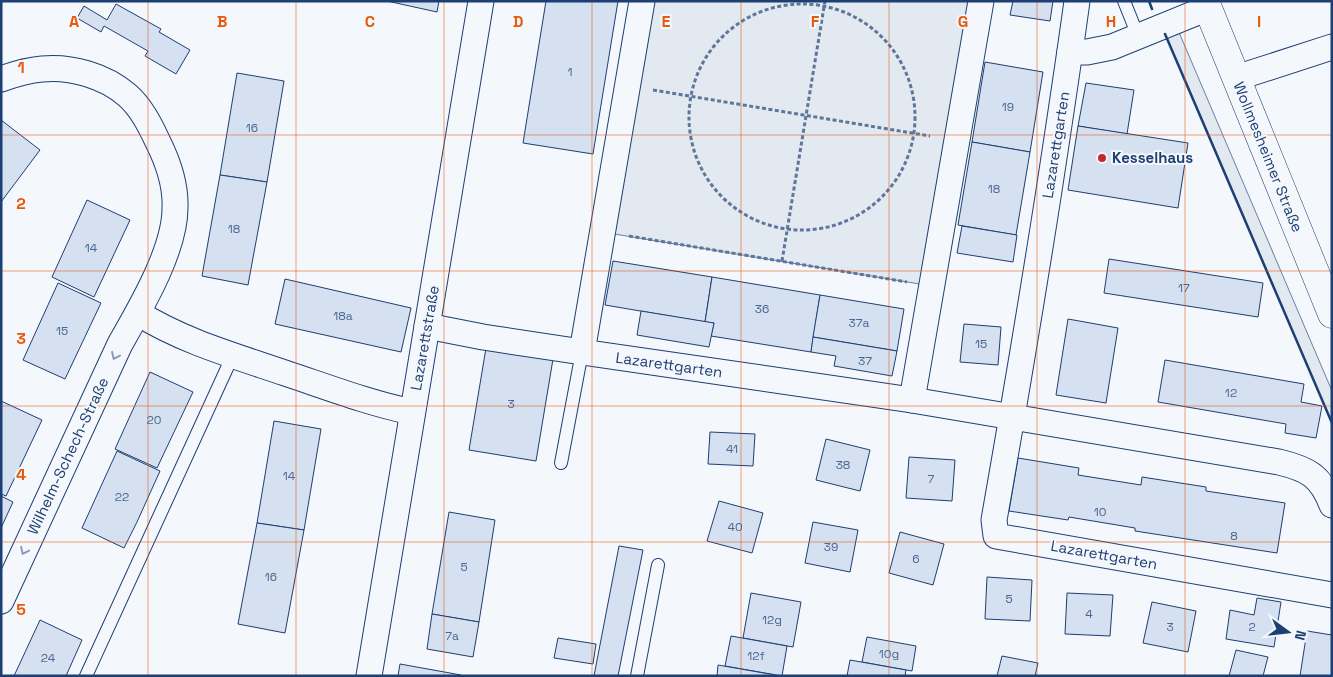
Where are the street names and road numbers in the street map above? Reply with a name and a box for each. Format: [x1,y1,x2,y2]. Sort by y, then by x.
street label: Wollmesheimer Straße [1230,79,1307,235]
street label: Lazarettgarten [1038,90,1073,200]
street label: Lazarettstraße [406,284,443,392]
street label: Lazarettgarten [614,348,724,381]
street label: Wilhelm-Schech-Straße [23,374,112,538]
street label: Lazarettgarten [1049,536,1159,573]

